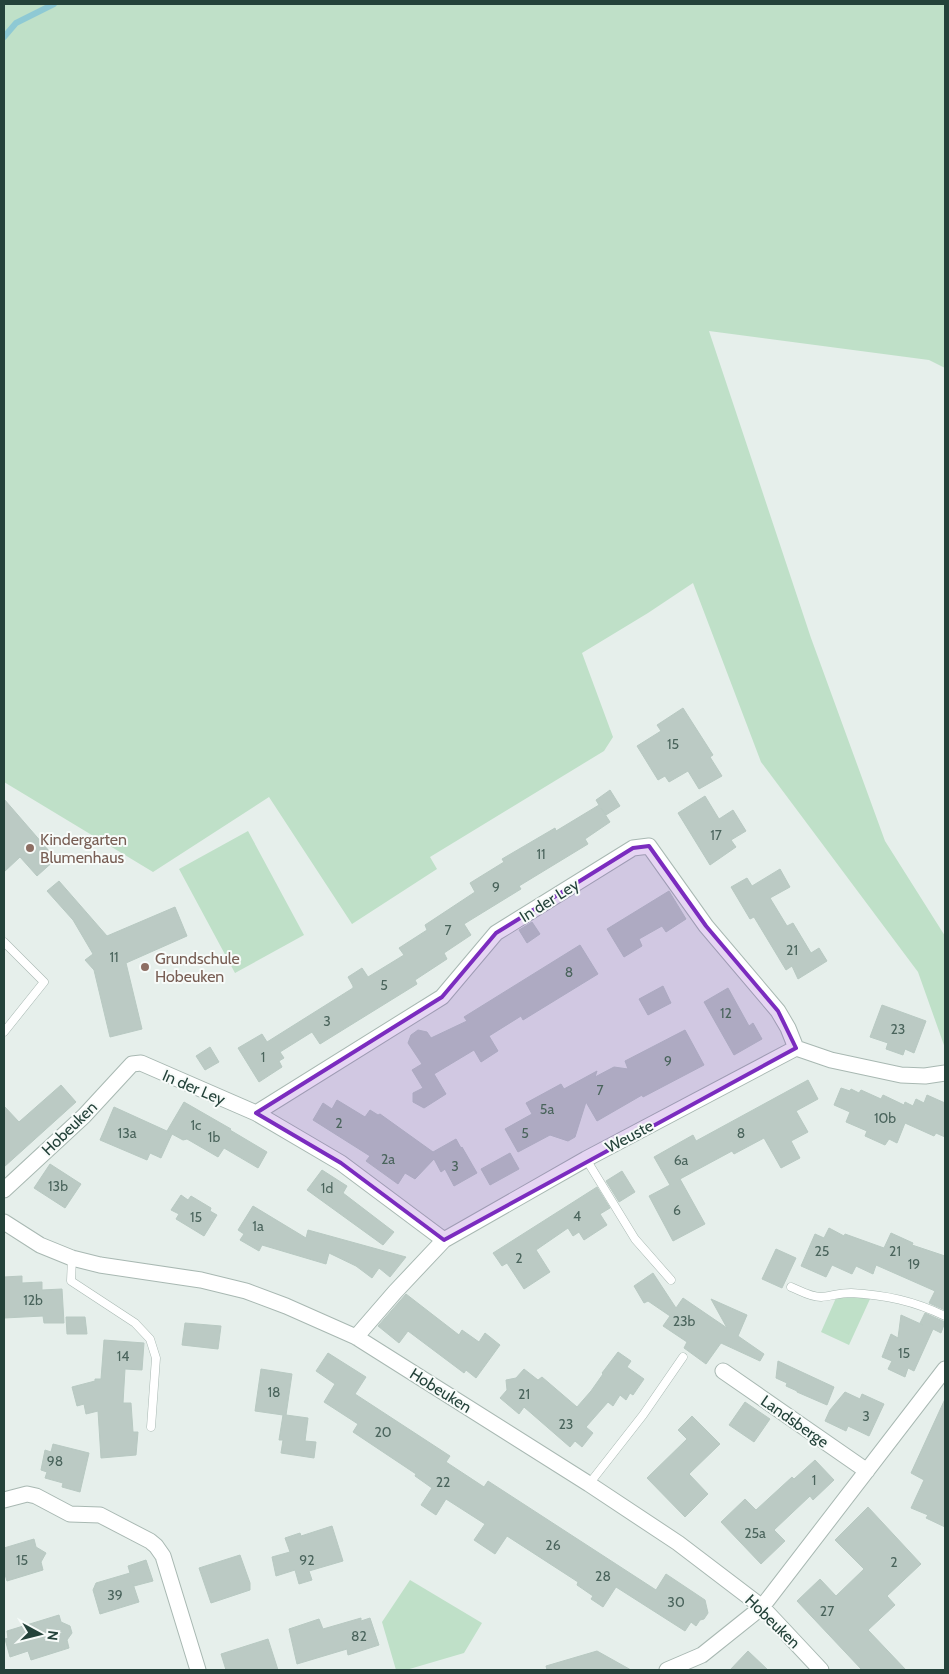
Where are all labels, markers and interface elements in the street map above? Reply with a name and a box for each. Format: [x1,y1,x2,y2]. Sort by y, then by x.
house number: 15 [667,735,679,753]
house number: 17 [710,826,722,844]
place label: Kindergarten Blumenhaus [40,830,127,867]
marker: Kindergarten Blumenhaus [24,842,36,854]
house number: 11 [536,845,546,863]
street label: In der Ley [516,875,582,926]
house number: 9 [492,878,500,896]
house number: 7 [444,921,452,939]
house number: 21 [786,941,798,959]
house number: 11 [109,948,119,966]
place label: Grundschule Hobeuken [155,949,240,986]
marker: Grundschule Hobeuken [139,961,151,973]
house number: 8 [565,963,573,981]
house number: 5 [380,976,388,994]
house number: 12 [720,1004,732,1022]
house number: 3 [323,1012,331,1030]
house number: 23 [891,1020,905,1038]
house number: 1 [261,1048,265,1066]
house number: 9 [664,1052,672,1070]
street label: In der Ley [160,1066,228,1109]
house number: 7 [596,1081,604,1099]
street label: Hobeuken [38,1097,101,1159]
house number: 5a [540,1100,554,1118]
house number: 10b [874,1109,896,1127]
house number: 2 [335,1114,343,1132]
house number: 1c [191,1116,201,1134]
street label: Weuste [602,1116,656,1157]
house number: 13a [118,1124,137,1142]
house number: 5 [521,1124,529,1142]
house number: 8 [737,1124,745,1142]
house number: 1b [208,1128,220,1146]
house number: 2a [381,1150,395,1168]
house number: 6a [674,1151,689,1169]
house number: 3 [451,1157,459,1175]
house number: 13b [48,1177,68,1195]
house number: 1d [321,1179,333,1197]
house number: 6 [673,1201,681,1219]
house number: 4 [573,1207,581,1225]
house number: 15 [190,1208,202,1226]
house number: 1a [252,1217,264,1235]
house number: 25 [815,1242,829,1260]
house number: 21 [889,1242,901,1260]
house number: 2 [515,1249,523,1267]
house number: 19 [908,1255,920,1273]
house number: 12b [23,1291,43,1309]
house number: 23b [673,1312,696,1330]
house number: 15 [898,1344,910,1362]
house number: 14 [117,1347,129,1365]
street label: Hobeuken [406,1364,475,1417]
house number: 18 [267,1383,281,1401]
house number: 21 [518,1385,530,1403]
street label: Landsberge [757,1391,832,1452]
house number: 3 [862,1407,870,1425]
house number: 23 [559,1415,573,1433]
house number: 20 [374,1423,392,1441]
house number: 98 [47,1452,63,1470]
house number: 1 [812,1471,816,1489]
house number: 22 [436,1473,450,1491]
house number: 25a [744,1524,766,1542]
house number: 26 [545,1536,561,1554]
house number: 15 [16,1551,28,1569]
house number: 92 [299,1551,315,1569]
house number: 2 [890,1553,898,1571]
house number: 28 [595,1567,611,1585]
house number: 39 [107,1586,123,1604]
street label: Hobeuken [741,1590,804,1652]
house number: 30 [667,1593,685,1611]
house number: 27 [820,1602,834,1620]
north arrow [15,1609,65,1659]
house number: 82 [351,1627,367,1645]
text: N [43,1630,62,1642]

